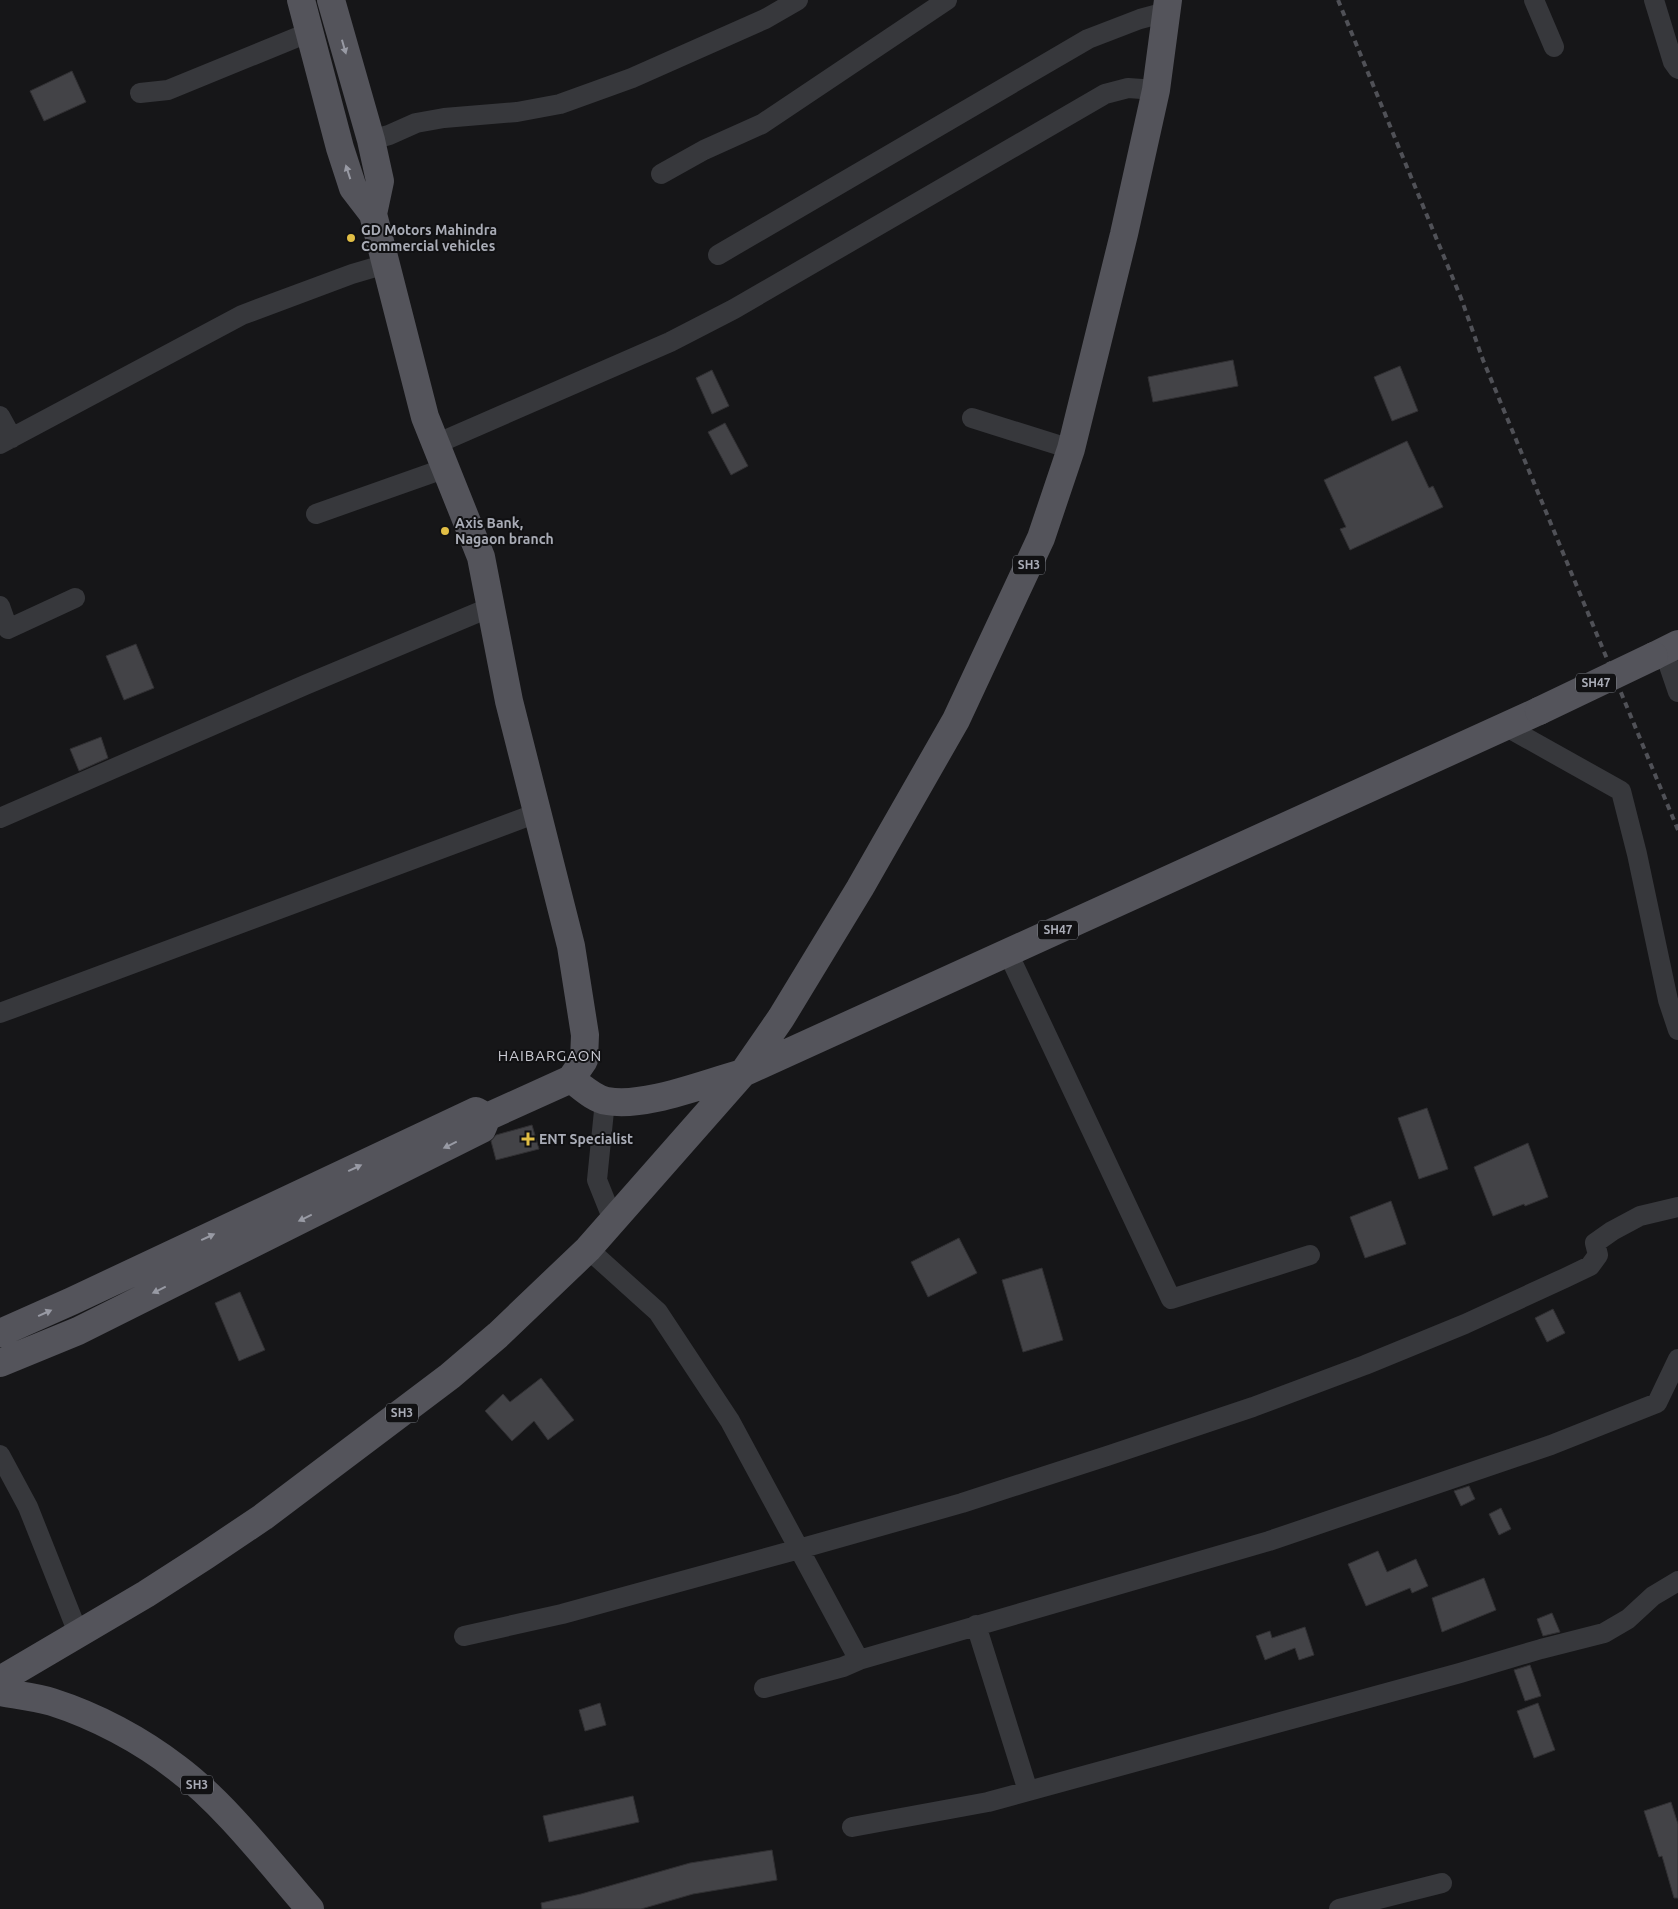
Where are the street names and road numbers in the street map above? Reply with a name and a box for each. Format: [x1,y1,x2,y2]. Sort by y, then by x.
road number: SH3 [1013,556,1045,574]
road number: SH47 [1576,674,1616,692]
road number: SH47 [1038,920,1078,940]
road number: SH3 [386,1404,418,1422]
road number: SH3 [181,1776,213,1794]

